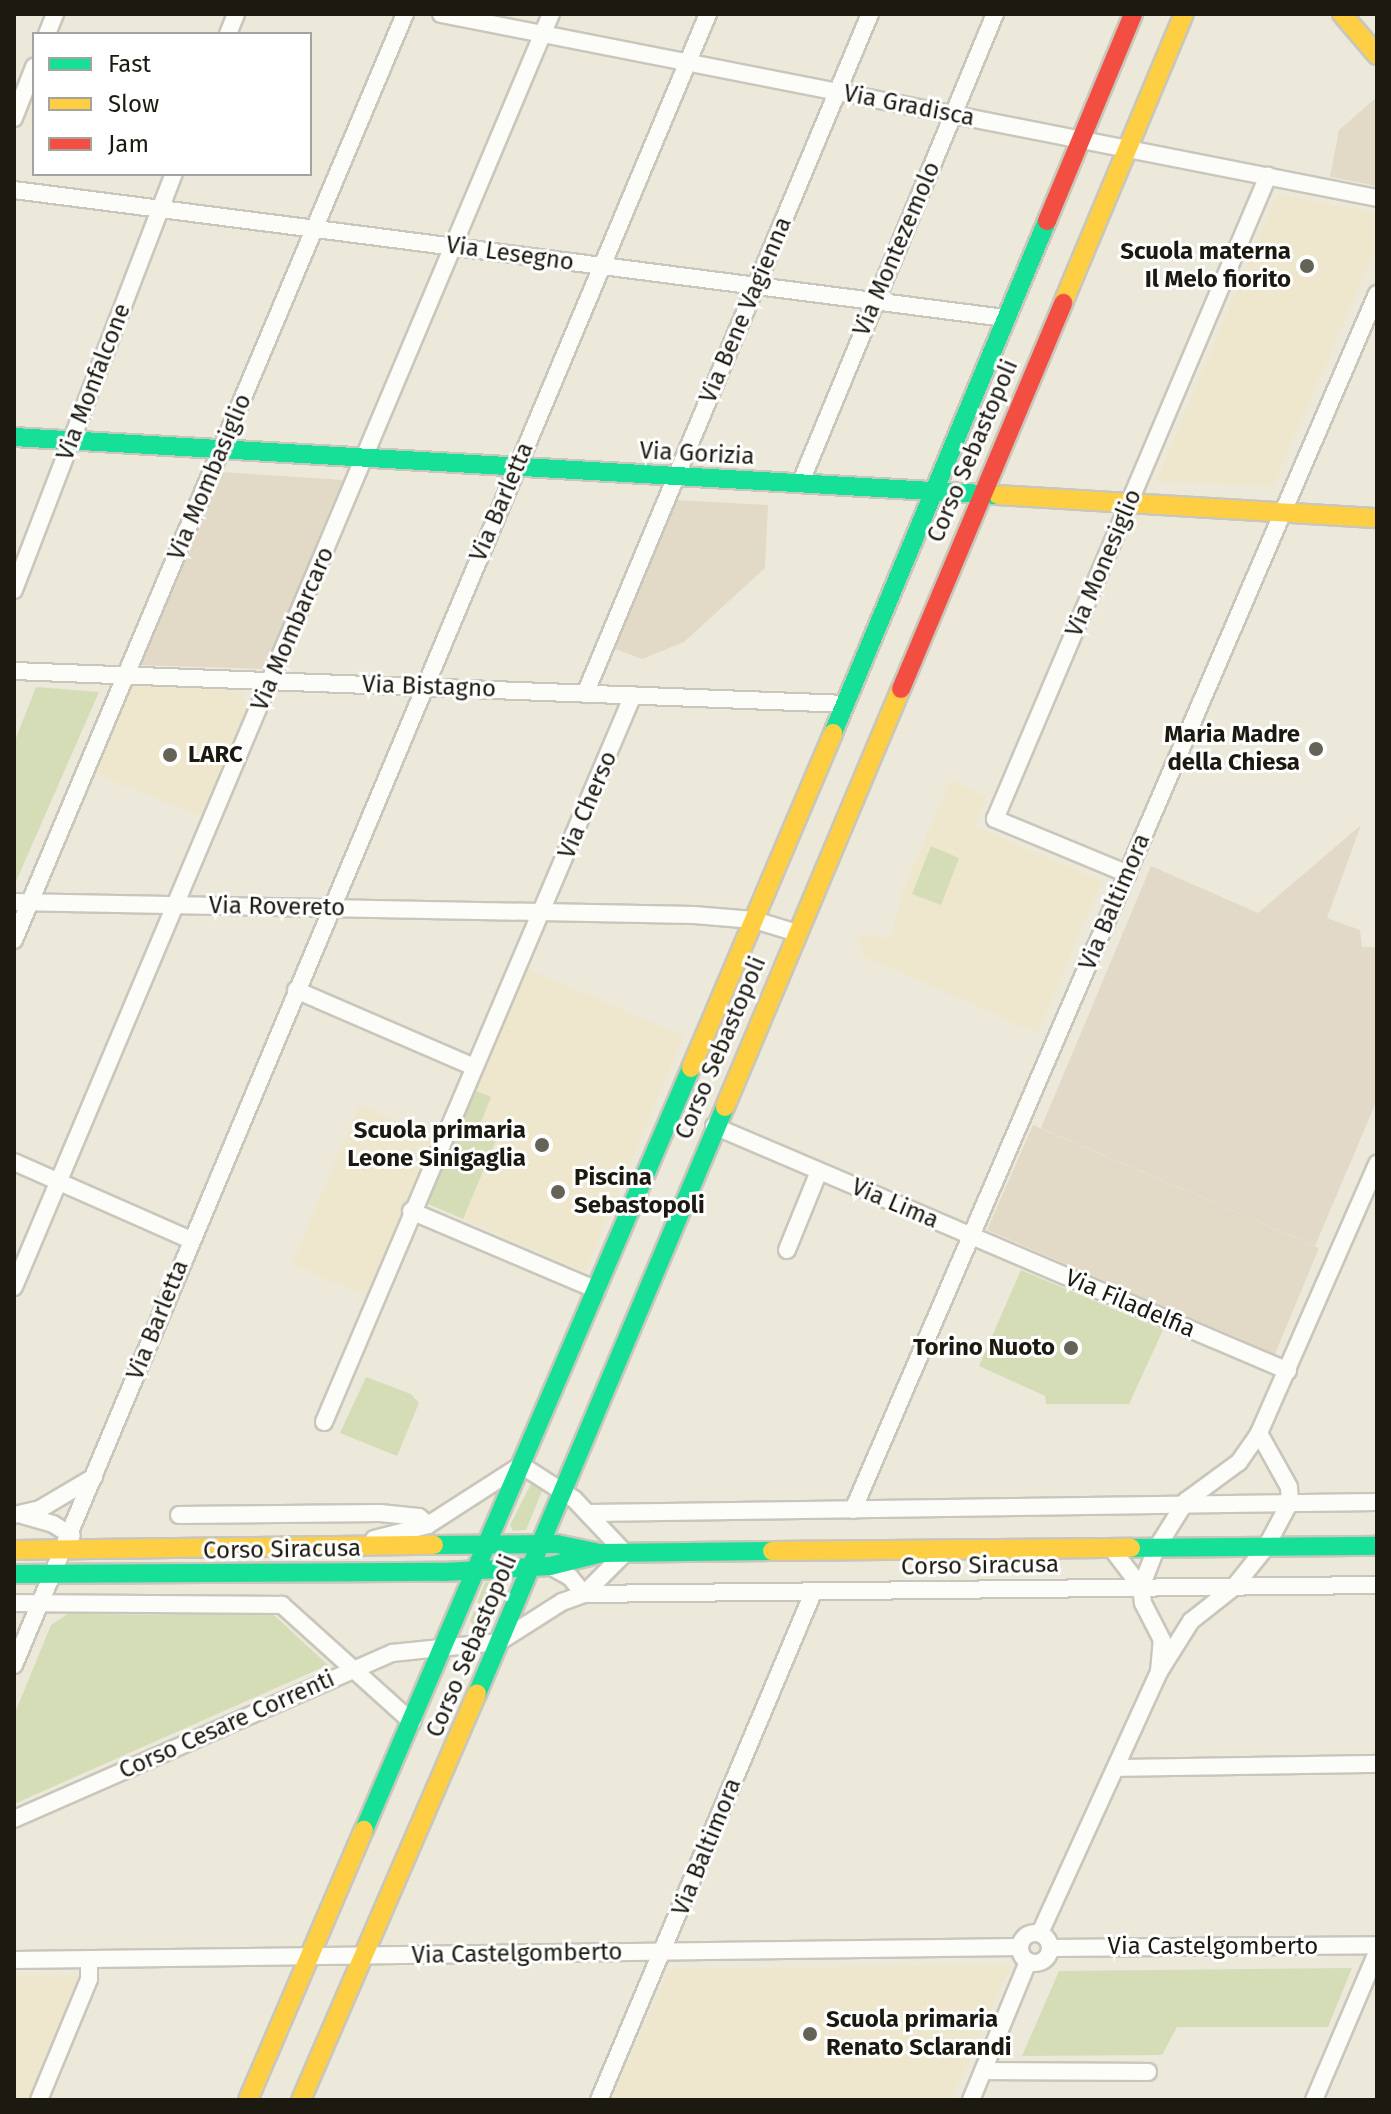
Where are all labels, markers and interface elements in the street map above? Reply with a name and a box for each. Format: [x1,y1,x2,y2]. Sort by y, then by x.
legend [32,32,312,176]
text: Fast [108,50,151,78]
street label: Via Gradisca [841,79,977,133]
text: Slow [108,90,159,118]
text: Jam [108,130,149,158]
street label: Via Montezemolo [847,158,947,340]
street label: Via Bene Vagienna [694,213,798,407]
street label: Via Lesegno [444,231,576,277]
place label: Scuola materna Il Melo fiorito [1120,238,1291,294]
marker: Scuola materna Il Melo fiorito [1298,257,1316,275]
street label: Via Monfalcone [51,300,137,464]
street label: Corso Sebastopoli [921,355,1025,547]
street label: Via Mombasiglio [162,390,258,564]
street label: Via Gorizia [639,437,755,471]
street label: Via Barletta [464,438,540,566]
street label: Via Monesiglio [1060,485,1148,641]
street label: Via Mombarcaro [246,543,340,715]
street label: Via Bistagno [362,670,496,704]
place label: Maria Madre della Chiesa [1164,721,1300,777]
marker: Maria Madre della Chiesa [1307,740,1325,758]
place label: LARC [188,741,243,769]
marker: LARC [159,744,181,766]
street label: Via Cherso [552,747,624,863]
street label: Via Baltimora [1073,829,1157,975]
street label: Via Rovereto [209,891,345,923]
street label: Corso Sebastopoli [669,952,773,1144]
place label: Scuola primaria Leone Sinigaglia [347,1117,526,1173]
marker: Scuola primaria Leone Sinigaglia [533,1136,551,1154]
place label: Piscina Sebastopoli [574,1164,705,1220]
street label: Via Lima [847,1173,943,1235]
marker: Piscina Sebastopoli [549,1183,567,1201]
street label: Via Barletta [121,1256,195,1384]
street label: Via Filadelfia [1061,1264,1199,1344]
place label: Torino Nuoto [913,1334,1055,1362]
marker: Torino Nuoto [1062,1339,1080,1357]
street label: Corso Siracusa [203,1534,361,1566]
street label: Corso Sebastopoli [420,1550,524,1742]
street label: Corso Siracusa [901,1550,1059,1582]
street label: Corso Cesare Correnti [115,1664,339,1786]
street label: Via Baltimora [666,1774,748,1920]
street label: Via Castelgomberto [1108,1933,1318,1961]
street label: Via Castelgomberto [411,1938,623,1970]
place label: Scuola primaria Renato Sclarandi [826,2006,1012,2062]
marker: Scuola primaria Renato Sclarandi [801,2025,819,2043]

